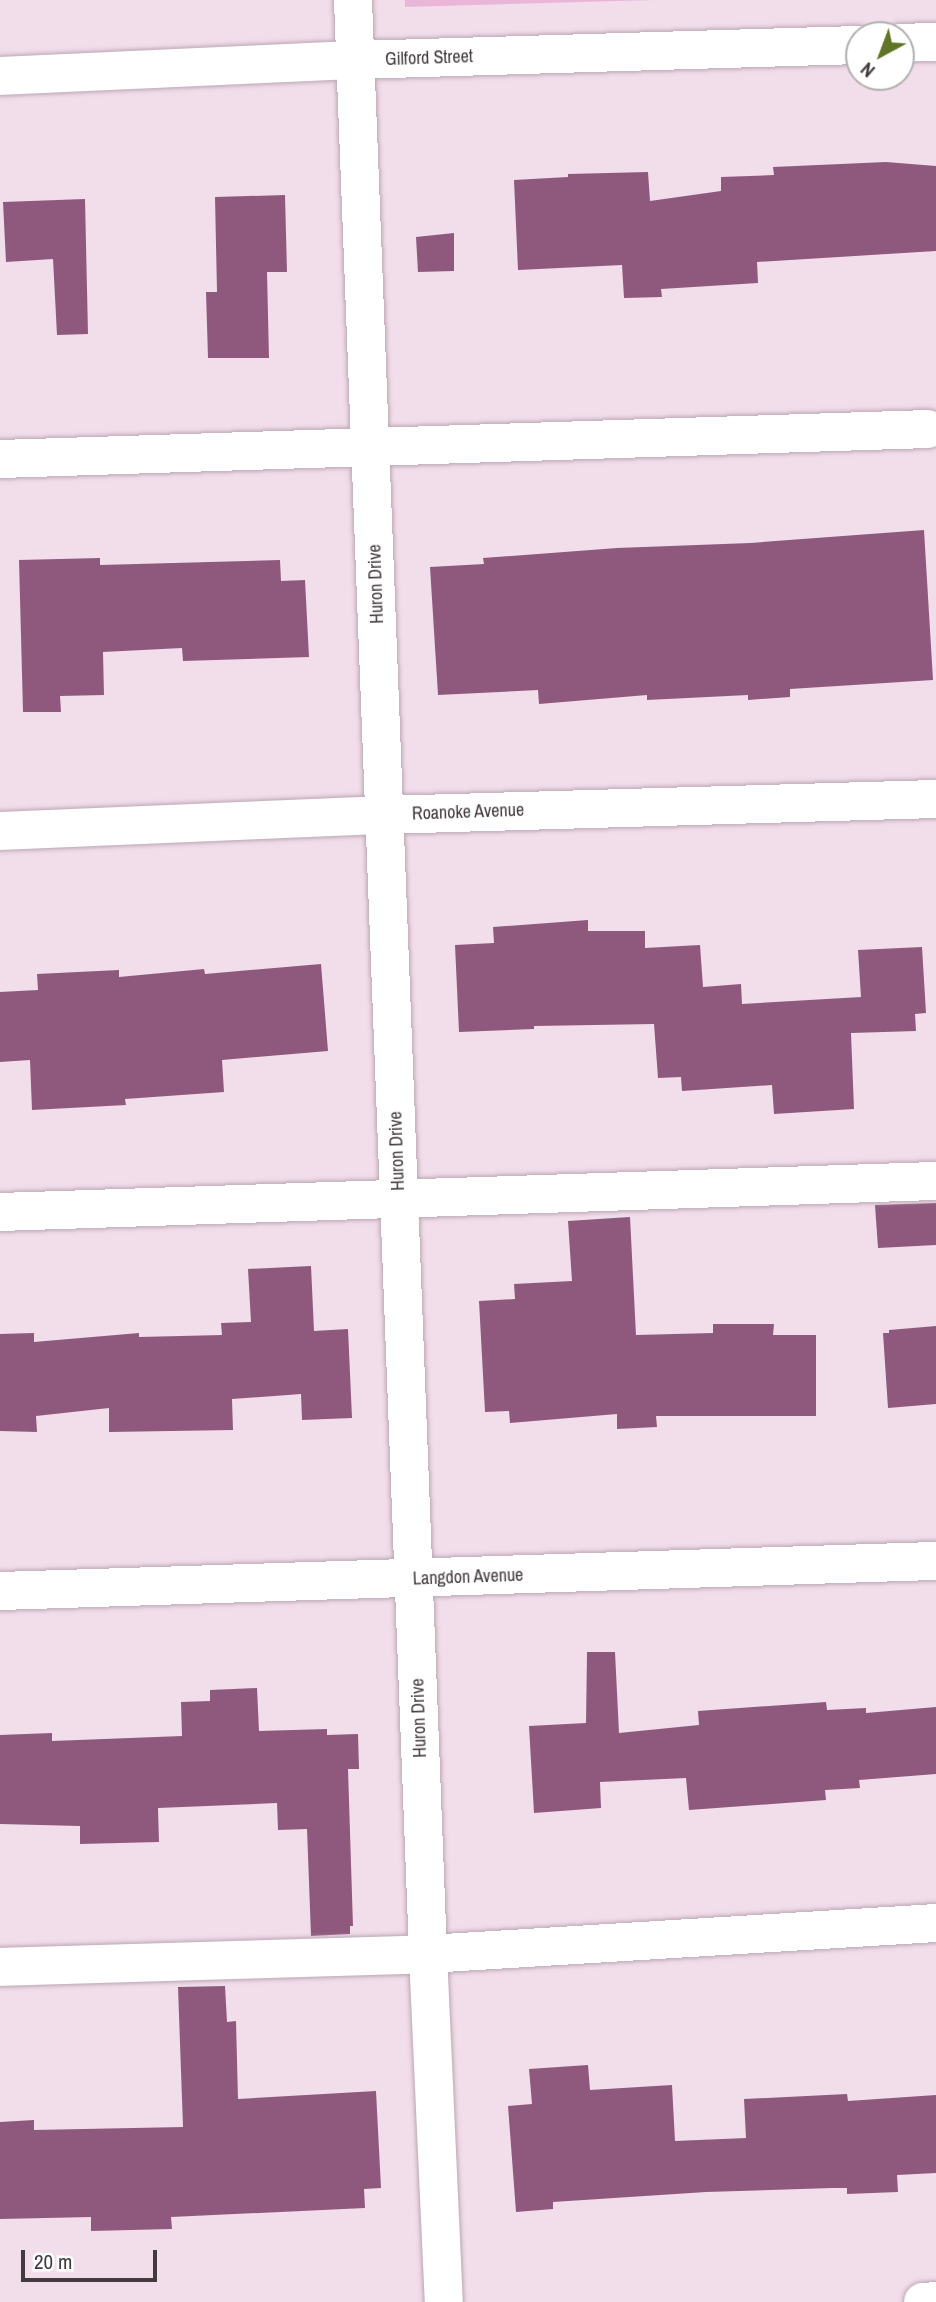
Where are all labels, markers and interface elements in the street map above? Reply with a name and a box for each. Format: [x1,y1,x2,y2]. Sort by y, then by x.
north arrow [845,21,915,91]
street label: Gilford Street [385,46,473,70]
text: N [855,57,880,84]
street label: Huron Drive [364,544,388,624]
street label: Roanoke Avenue [411,799,525,825]
street label: Huron Drive [385,1111,409,1191]
street label: Langdon Avenue [412,1564,524,1590]
street label: Huron Drive [407,1678,431,1758]
scale bar [24,2236,161,2280]
text: 20 m [34,2247,72,2276]

